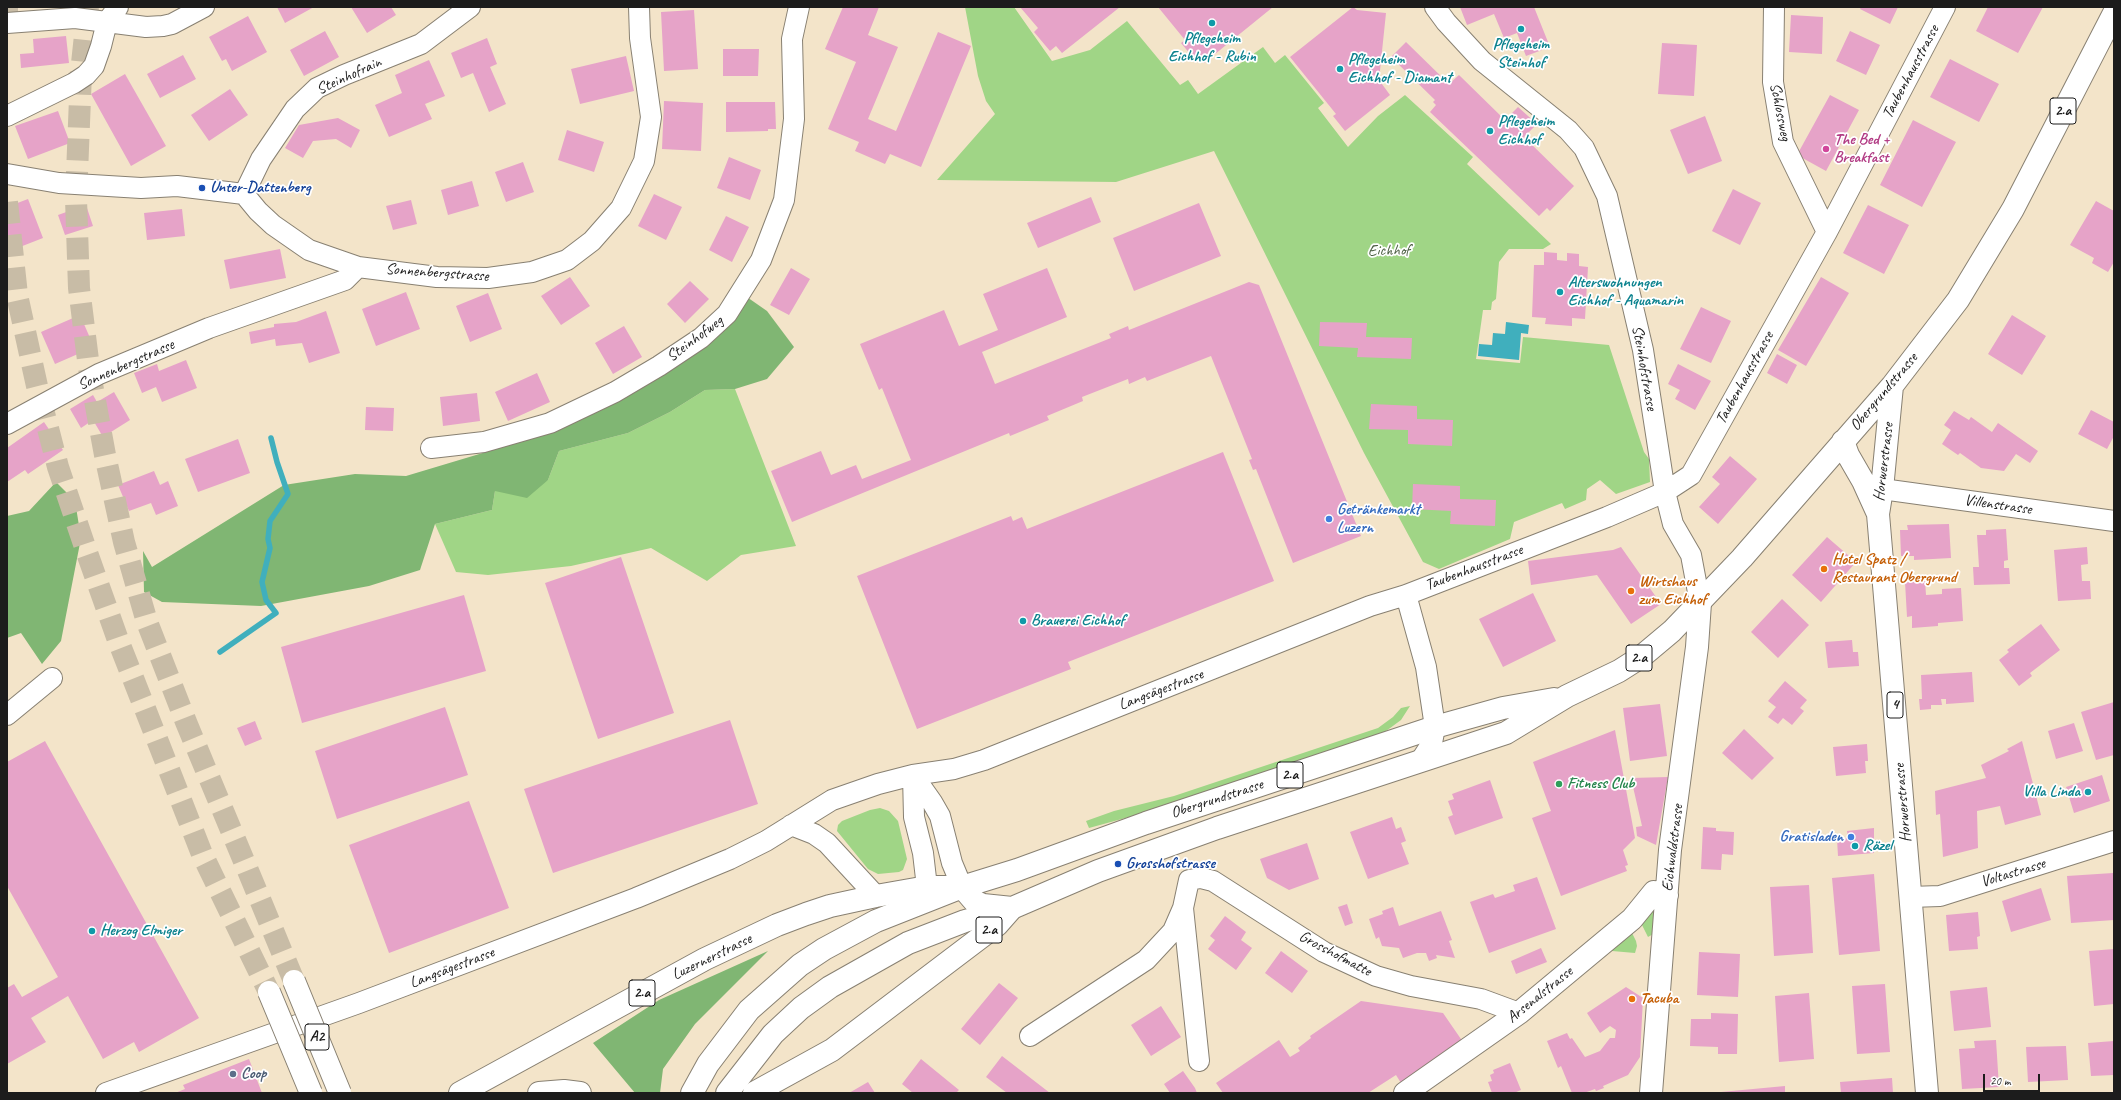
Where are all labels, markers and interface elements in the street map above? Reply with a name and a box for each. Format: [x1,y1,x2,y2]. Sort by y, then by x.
marker: Pflegeheim Eichhof - Rubin [1207,18,1217,28]
street label: Taubenhausstrasse [1878,22,1944,122]
marker: Pflegeheim Steinhof [1516,24,1526,34]
place label: Pflegeheim Eichhof - Rubin [1168,29,1256,67]
place label: Pflegeheim Steinhof [1493,35,1549,73]
place label: Pflegeheim Eichhof - Diamant [1348,50,1452,88]
street label: Steinhofrain [314,53,384,99]
marker: Pflegeheim Eichhof - Diamant [1335,64,1345,74]
street label: Schlossweg [1765,81,1795,143]
road number: 2.a [2050,98,2076,124]
place label: Pflegeheim Eichhof [1498,112,1554,150]
marker: Pflegeheim Eichhof [1485,126,1495,136]
place label: The Bed + Breakfast [1834,130,1890,168]
marker: The Bed + Breakfast [1821,144,1831,154]
place label: Unter-Dattenberg [210,178,311,198]
marker: Unter-Dattenberg [197,183,207,193]
park label: Eichhof [1368,241,1410,261]
street label: Sonnenbergstrasse [385,260,489,286]
place label: Alterswohnungen Eichhof - Aquamarin [1568,273,1683,311]
marker: Alterswohnungen Eichhof - Aquamarin [1555,287,1565,297]
street label: Steinhofweg [663,312,727,366]
street label: Steinhofstrasse [1627,324,1661,412]
street label: Taubenhausstrasse [1712,328,1778,428]
street label: Sonnenbergstrasse [75,335,177,395]
street label: Obergrundstrasse [1846,349,1922,435]
street label: Horwerstrasse [1870,422,1898,502]
street label: Villenstrasse [1963,491,2033,519]
place label: Getränkemarkt Luzern [1337,500,1420,538]
marker: Getränkemarkt Luzern [1324,514,1334,524]
street label: Taubenhausstrasse [1422,541,1526,595]
place label: Hotel Spatz / Restaurant Obergrund [1832,550,1956,588]
marker: Hotel Spatz / Restaurant Obergrund [1819,564,1829,574]
place label: Wirtshaus zum Eichhof [1639,572,1707,610]
marker: Wirtshaus zum Eichhof [1626,586,1636,596]
place label: Brauerei Eichhof [1031,611,1124,631]
marker: Brauerei Eichhof [1018,616,1028,626]
road number: 2.a [1626,645,1652,671]
street label: Langsägestrasse [1116,665,1206,715]
road number: 4 [1887,692,1903,718]
road number: 2.a [1277,762,1303,788]
street label: Horwerstrasse [1890,763,1916,843]
place label: Fitness Club [1567,774,1634,794]
street label: Obergrundstrasse [1168,775,1266,823]
marker: Fitness Club [1554,779,1564,789]
place label: Villa Linda [2022,782,2080,802]
marker: Villa Linda [2083,787,2093,797]
street label: Eichwaldstrasse [1658,804,1688,892]
place label: Gratisladen [1780,827,1843,847]
marker: Gratisladen [1846,832,1856,842]
place label: Räzel [1863,836,1892,856]
marker: Räzel [1850,841,1860,851]
place label: Grosshofstrasse [1126,854,1215,874]
street label: Voltastrasse [1978,854,2048,892]
marker: Grosshofstrasse [1113,859,1123,869]
road number: 2.a [976,917,1002,943]
place label: Herzog Elmiger [100,921,182,941]
marker: Herzog Elmiger [87,926,97,936]
street label: Grosshofmatte [1296,927,1374,981]
street label: Luzernerstrasse [669,929,755,985]
street label: Langsägestrasse [407,943,497,993]
street label: Arsenalstrasse [1503,962,1577,1028]
road number: 2.a [629,980,655,1006]
place label: Tacuba [1640,989,1679,1009]
marker: Tacuba [1627,994,1637,1004]
road number: A2 [305,1024,329,1050]
place label: Coop [241,1064,266,1084]
scale bar [1985,1066,2042,1092]
marker: Coop [228,1069,238,1079]
text: 20 m [1990,1073,2010,1089]

